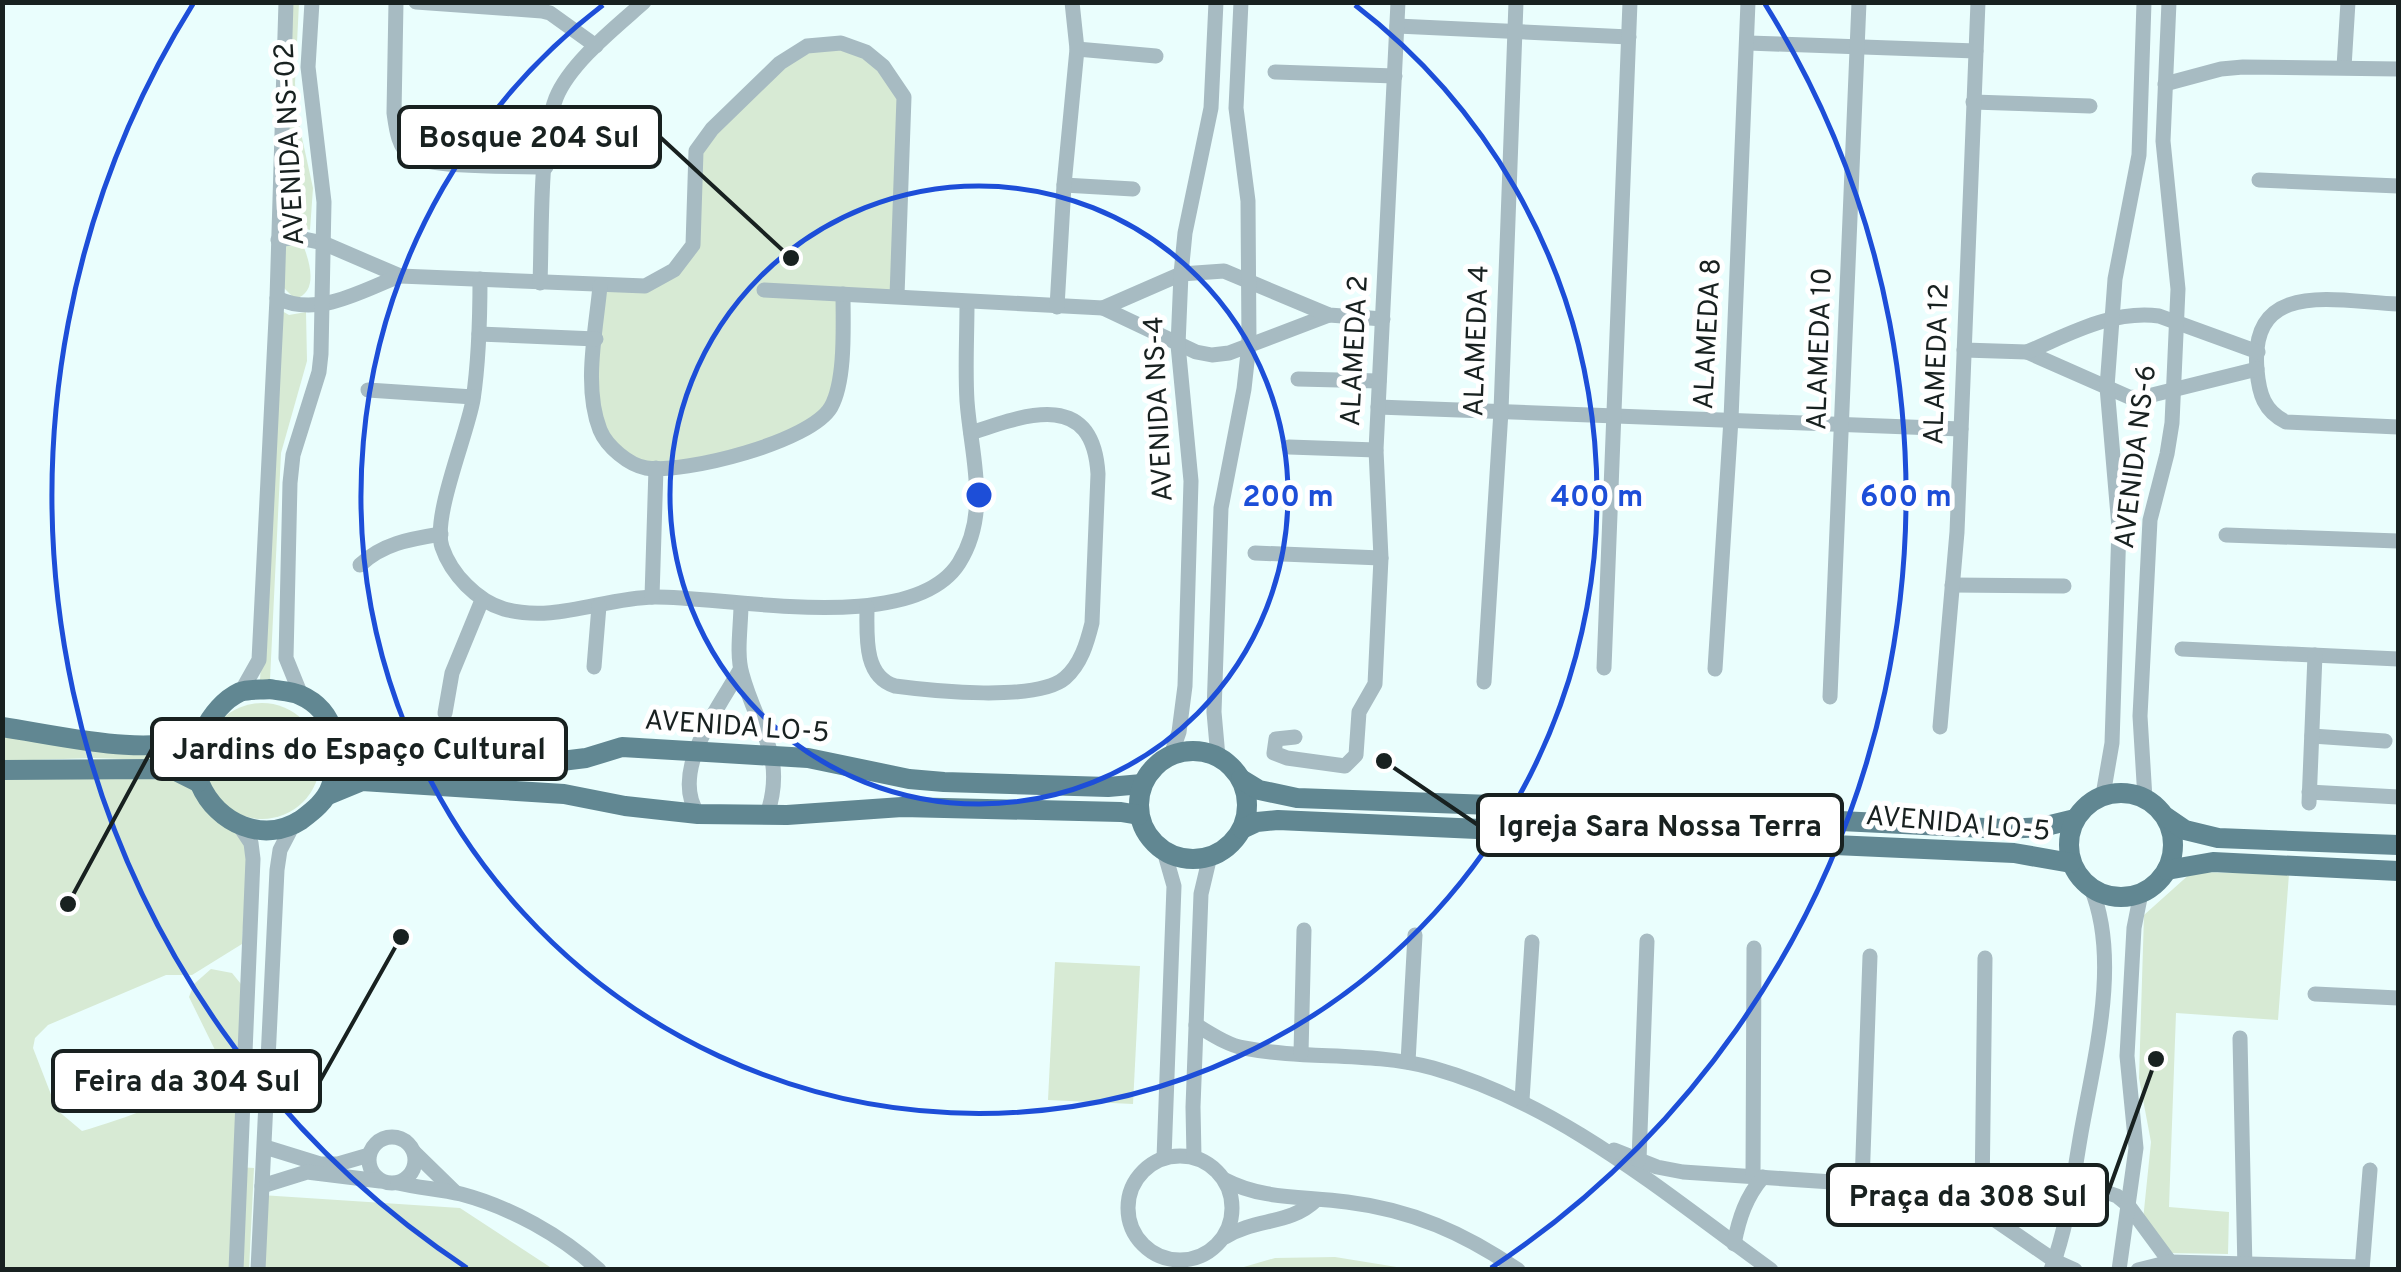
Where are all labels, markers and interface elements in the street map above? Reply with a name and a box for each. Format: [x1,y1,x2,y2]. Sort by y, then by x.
street label: AVENIDA NS-02 [268,41,314,247]
callout: Bosque 204 Sul [399,107,660,167]
text: Bosque 204 Sul [419,121,639,158]
street label: ALAMEDA 8 [1687,257,1731,411]
street label: ALAMEDA 4 [1457,265,1499,417]
street label: ALAMEDA 10 [1800,267,1842,431]
street label: ALAMEDA 2 [1334,274,1378,428]
street label: ALAMEDA 12 [1917,282,1959,446]
street label: AVENIDA NS-4 [1137,315,1183,503]
street label: AVENIDA NS-6 [2108,363,2166,551]
centre of rings [961,477,997,513]
text: 200 m [1242,480,1334,517]
text: 400 m [1551,480,1643,517]
text: 600 m [1860,480,1952,517]
street label: AVENIDA LO-5 [643,704,831,752]
callout: Jardins do Espaço Cultural [152,719,566,779]
text: Jardins do Espaço Cultural [172,733,546,770]
callout: Igreja Sara Nossa Terra [1478,795,1842,855]
street label: AVENIDA LO-5 [1864,799,2052,851]
text: Igreja Sara Nossa Terra [1498,810,1822,847]
callout: Feira da 304 Sul [53,1051,320,1111]
text: Feira da 304 Sul [73,1065,301,1102]
callout: Praça da 308 Sul [1828,1165,2107,1225]
text: Praça da 308 Sul [1849,1180,2087,1217]

